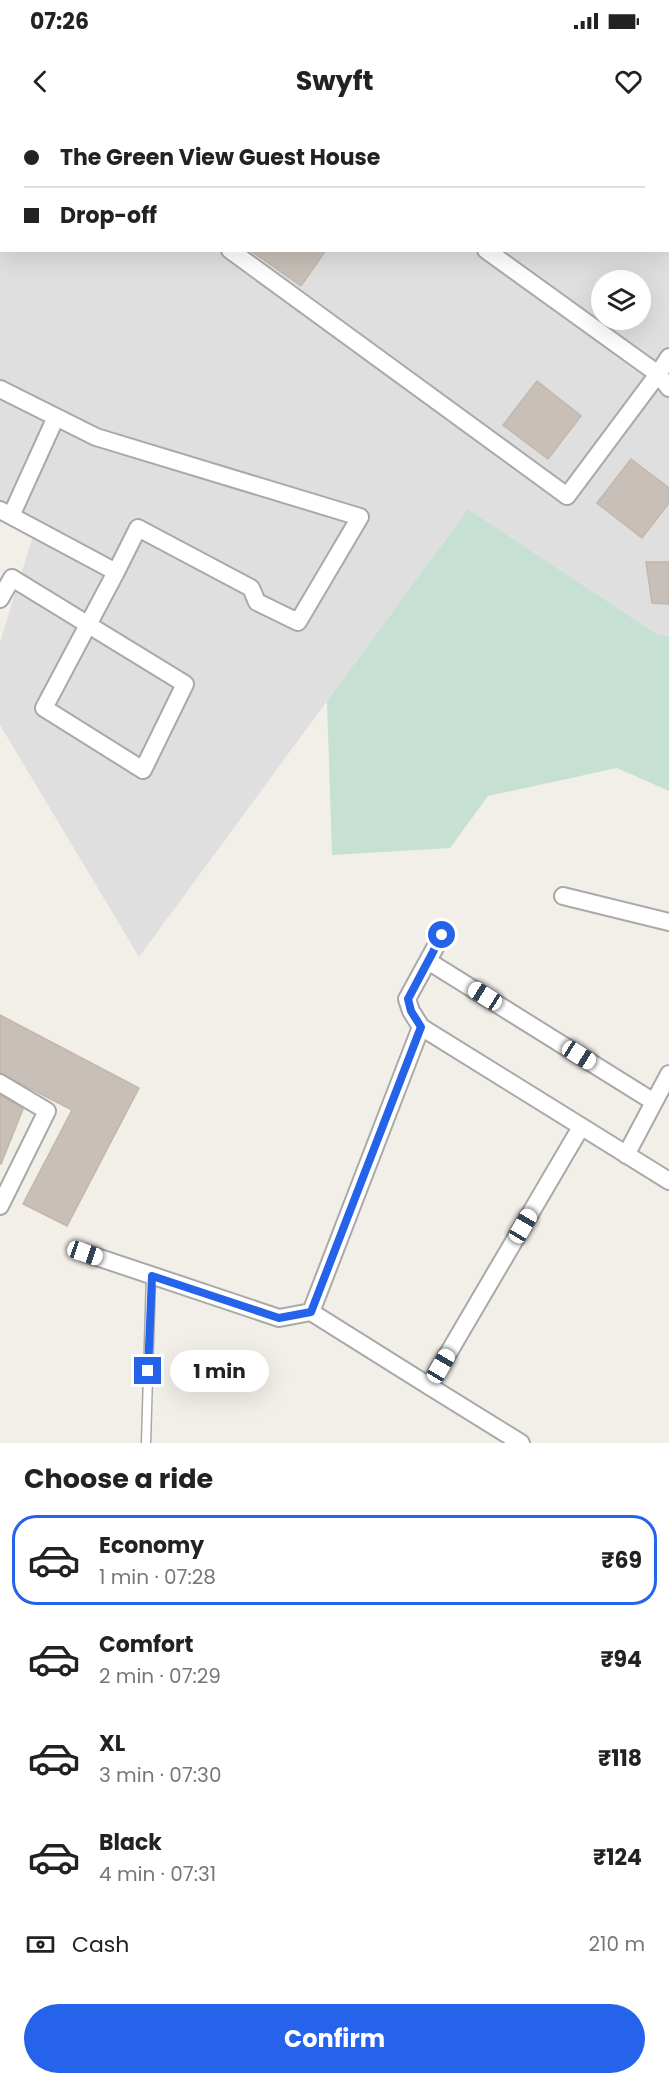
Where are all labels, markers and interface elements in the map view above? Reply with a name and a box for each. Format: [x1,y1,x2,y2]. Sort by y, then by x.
text: 07:26 [30,6,89,37]
text: Swyft [296,62,373,99]
icon: back [24,65,57,98]
icon: heart [612,65,645,98]
text: The Green View Guest House [60,142,380,173]
text: Drop-off [60,200,157,231]
map controls [591,270,651,330]
button: layers [591,270,651,330]
route start [428,921,455,948]
car [465,979,505,1013]
car [559,1038,599,1072]
car [506,1206,540,1246]
car [65,1239,105,1267]
car [424,1346,458,1386]
callout: 1 min [169,1350,268,1392]
route end [134,1357,161,1384]
text: 1 min [193,1357,246,1385]
text: Choose a ride [24,1460,213,1497]
text: Economy [99,1530,204,1561]
icon: car [27,1533,81,1587]
text: ₹69 [601,1545,642,1576]
text: 1 min · 07:28 [99,1563,216,1591]
text: Comfort [99,1629,193,1660]
icon: car [27,1632,81,1686]
text: ₹94 [600,1644,642,1675]
text: 2 min · 07:29 [99,1662,221,1690]
text: XL [99,1728,125,1759]
icon: car [27,1731,81,1785]
text: ₹118 [598,1743,642,1774]
text: 3 min · 07:30 [99,1761,221,1789]
text: Black [99,1827,162,1858]
icon: car [27,1830,81,1884]
text: ₹124 [593,1842,642,1873]
text: 4 min · 07:31 [99,1860,216,1888]
icon: cash [24,1928,57,1961]
text: Cash [72,1929,129,1960]
text: 210 m [589,1930,645,1958]
button: Confirm [24,2004,645,2073]

